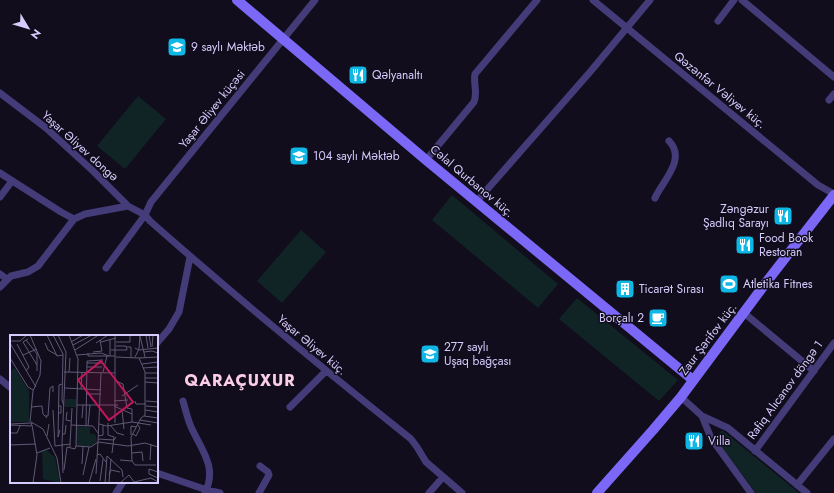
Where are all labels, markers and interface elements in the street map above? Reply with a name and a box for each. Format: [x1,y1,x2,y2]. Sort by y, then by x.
north arrow [8,8,48,48]
text: N [27,26,45,43]
school or university icon: 9 saylı Məktəb [166,36,188,58]
place label: 9 saylı Məktəb [191,38,265,56]
street label: Qəzənfər Vəliyev küç. [670,47,770,133]
restaurant icon: Qəlyanaltı [347,64,369,86]
street label: Yaşar Əliyev küçəsi [175,66,249,152]
place label: Qəlyanaltı [372,66,423,84]
street label: Yaşar Əliyev dongə [38,107,123,186]
street label: Cəlal Qurbanov küç. [426,140,518,222]
school or university icon: 104 saylı Məktəb [288,145,310,167]
place label: 104 saylı Məktəb [313,147,400,165]
place label: Zəngəzur Şadlıq Sarayı [703,200,770,232]
restaurant icon: Zəngəzur Şadlıq Sarayı [772,205,794,227]
place label: Food Book Restoran [759,229,814,261]
restaurant icon: Food Book Restoran [734,234,756,256]
sports icon: Atletika Fitnes [718,273,740,295]
place label: Atletika Fitnes [743,275,813,293]
building icon: Ticarət Sırası [614,278,636,300]
place label: Ticarət Sırası [639,280,704,298]
street label: Zaur Şərifov küç. [675,299,741,379]
cafe icon: Borçalı 2 [647,307,669,329]
place label: Borçalı 2 [599,309,644,327]
street label: Yaşar Əliyev küç. [273,311,351,379]
inset map [10,335,158,483]
street label: Rafiq Alıcanov döngə 1 [743,337,827,443]
place label: 277 saylı Uşaq bağçası [444,338,511,370]
school or university icon: 277 saylı Uşaq bağçası [419,343,441,365]
district label: QARAÇUXUR [184,369,296,392]
restaurant icon: Villa [683,430,705,452]
place label: Villa [708,432,731,450]

